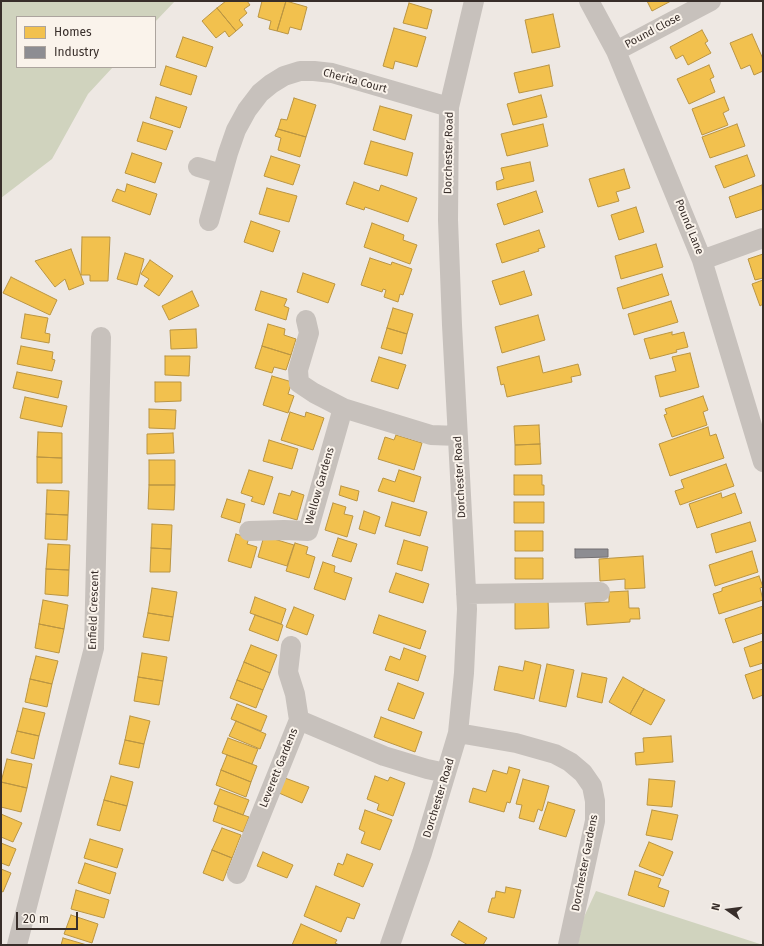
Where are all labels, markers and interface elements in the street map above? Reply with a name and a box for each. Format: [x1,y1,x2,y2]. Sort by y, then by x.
street label: Pound Close [623,11,683,51]
legend [16,16,156,68]
text: Homes [54,25,92,39]
text: Industry [54,45,99,59]
street label: Cherita Court [322,66,388,96]
street label: Dorchester Road [442,112,456,194]
street label: Pound Lane [672,197,706,257]
street label: Dorchester Road [451,435,469,519]
street label: Wellow Gardens [303,446,337,526]
street label: Enfield Crescent [86,570,102,650]
street label: Leverett Gardens [257,726,301,810]
street label: Dorchester Road [421,757,457,839]
street label: Dorchester Gardens [569,814,601,912]
north arrow [708,890,748,930]
text: N [709,902,723,912]
scale bar [18,904,80,930]
text: 20 m [23,912,49,926]

